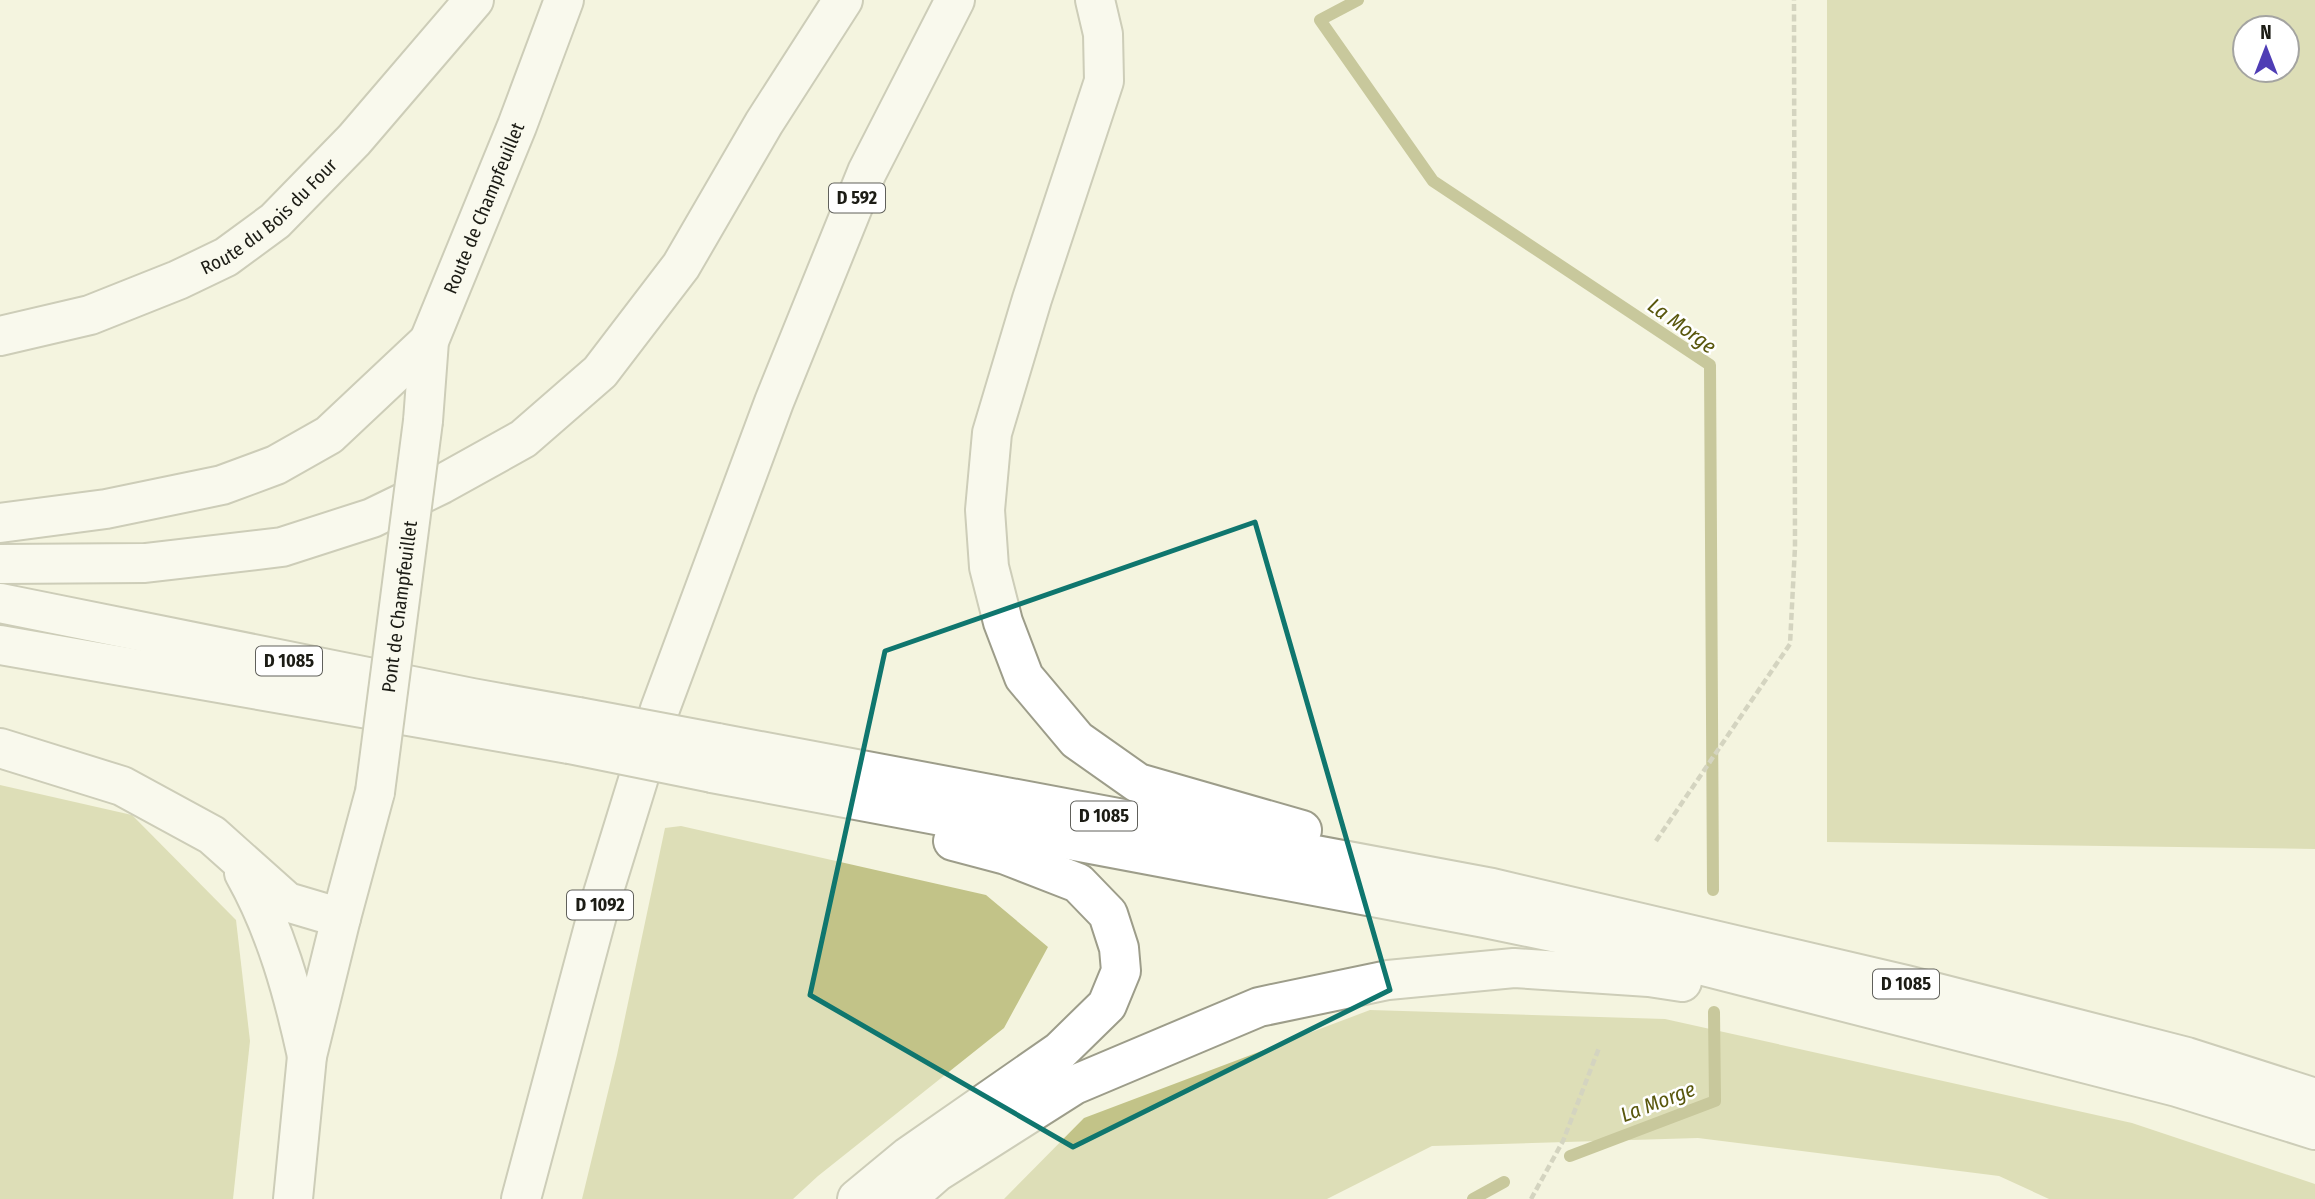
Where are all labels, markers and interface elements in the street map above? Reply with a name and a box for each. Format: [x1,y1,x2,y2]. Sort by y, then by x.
north arrow [2231,14,2301,84]
text: N [2260,21,2272,44]
street label: Route de Champfeuillet [438,118,529,297]
street label: Route du Bois du Four [197,153,342,279]
road number: D 592 [829,183,885,212]
water label: La Morge [1643,293,1721,359]
street label: Pont de Champfeuillet [376,519,422,694]
road number: D 1085 [256,646,322,676]
road number: D 1085 [1071,802,1137,830]
road number: D 1092 [567,890,633,920]
road number: D 1085 [1873,970,1939,999]
water label: La Morge [1617,1076,1699,1128]

